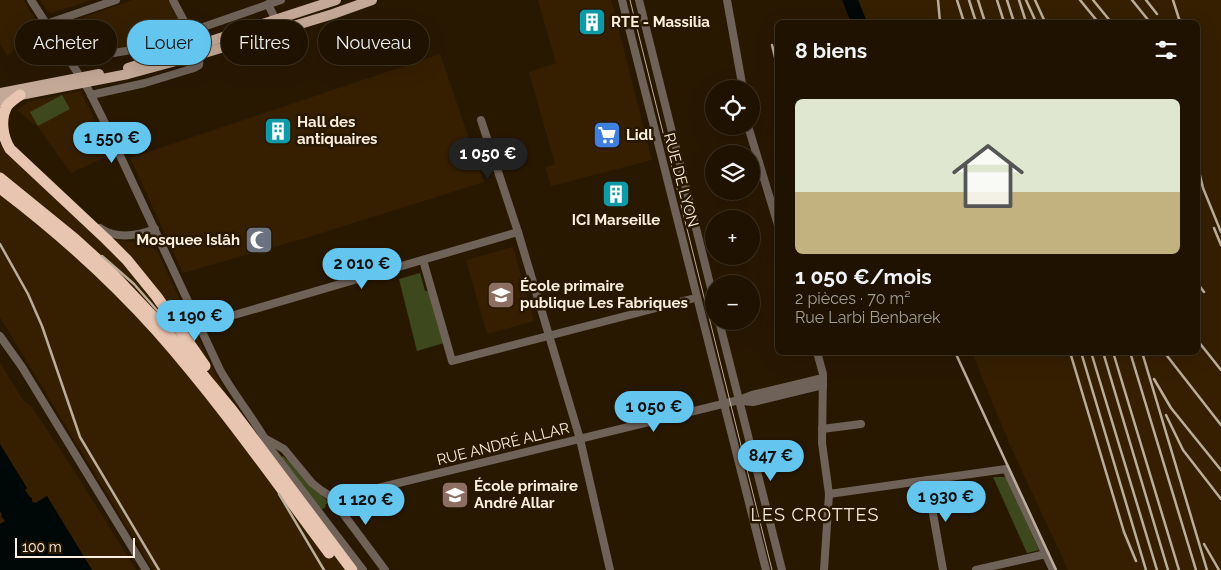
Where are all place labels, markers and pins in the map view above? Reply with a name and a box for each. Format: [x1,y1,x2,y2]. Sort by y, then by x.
building icon: RTE - Massilia [577,7,607,37]
place label: RTE - Massilia [611,13,710,31]
place label: Hall des antiquaires [297,113,378,148]
building icon: Hall des antiquaires [263,116,293,146]
supermarket icon: Lidl [592,120,622,150]
pin: 1 550 € [66,121,158,164]
place label: Lidl [626,126,653,144]
pin: 1 050 € [442,138,534,180]
building icon: ICI Marseille [601,179,631,209]
place label: ICI Marseille [572,211,660,229]
mosque icon: Mosquee Islâh [244,225,274,255]
place label: Mosquee Islâh [136,231,240,249]
pin: 2 010 € [316,248,408,290]
place label: École primaire publique Les Fabriques [520,277,688,312]
school or university icon: École primaire publique Les Fabriques [486,280,516,310]
pin: 1 190 € [149,300,241,342]
pin: 1 050 € [608,390,700,433]
pin: 847 € [736,440,806,482]
place label: École primaire André Allar [474,477,578,512]
school or university icon: École primaire André Allar [440,480,470,510]
pin: 1 930 € [900,480,992,523]
pin: 1 120 € [320,484,412,526]

